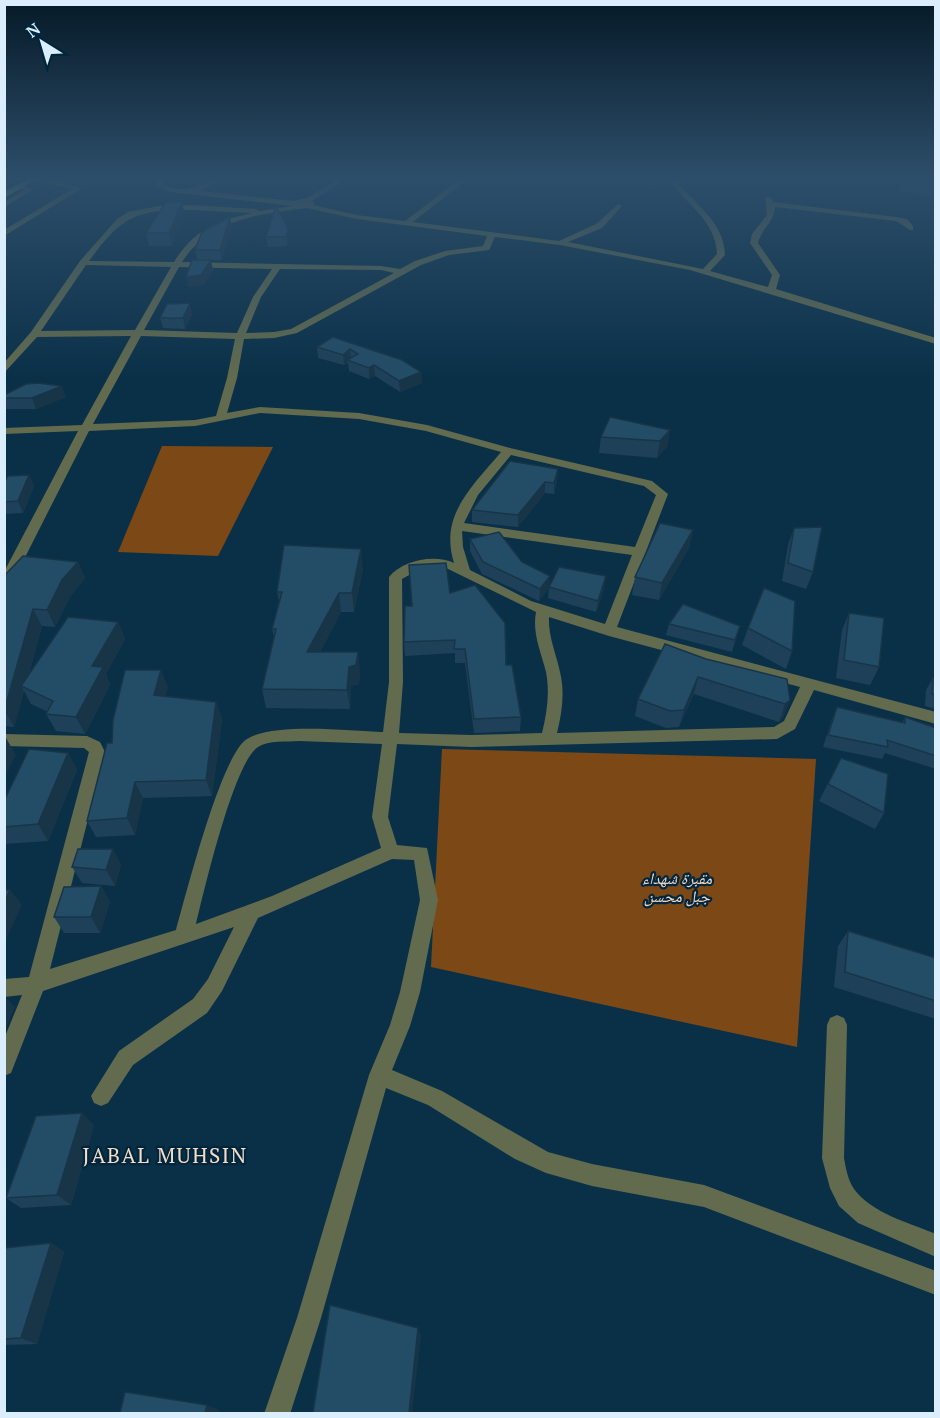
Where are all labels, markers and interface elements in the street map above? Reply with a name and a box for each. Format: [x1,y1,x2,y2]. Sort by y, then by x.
north arrow [12,12,72,72]
text: N [22,18,44,42]
park label: مقبرة شهداء جبل محسن [642,867,713,907]
district label: JABAL MUHSIN [82,1141,248,1169]

